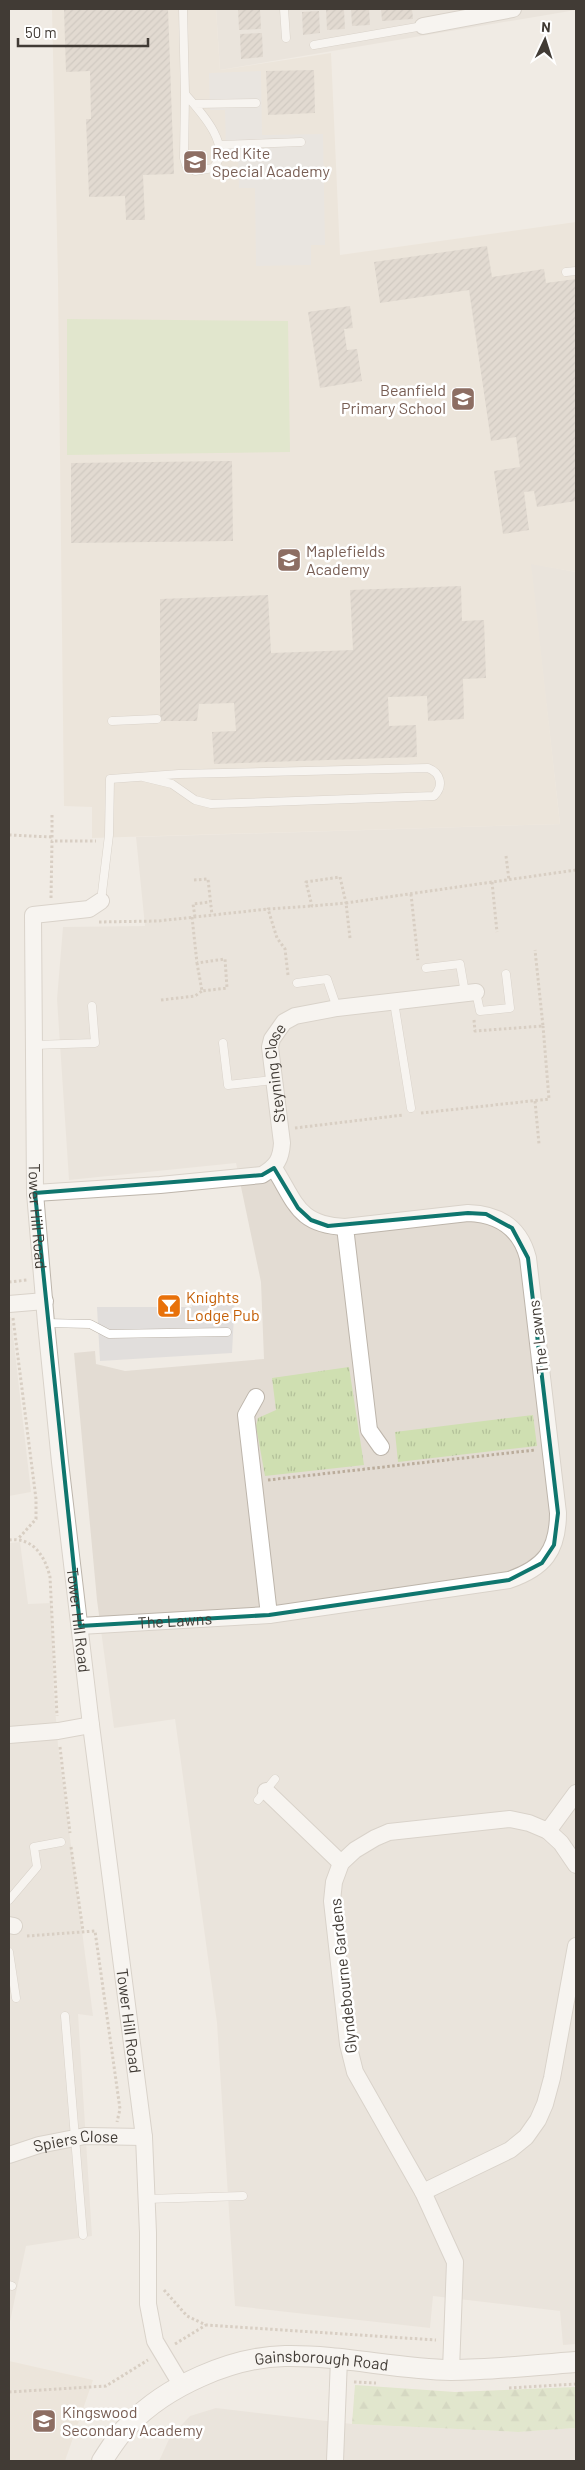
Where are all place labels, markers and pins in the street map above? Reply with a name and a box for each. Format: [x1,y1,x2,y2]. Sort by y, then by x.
place label: Red Kite Special Academy [212,143,330,180]
school or university icon: Red Kite Special Academy [182,149,208,175]
place label: Beanfield Primary School [341,380,446,417]
school or university icon: Beanfield Primary School [450,386,476,412]
place label: Maplefields Academy [306,541,385,578]
school or university icon: Maplefields Academy [276,547,302,573]
place label: Knights Lodge Pub [186,1287,260,1324]
bar icon: Knights Lodge Pub [156,1293,182,1319]
place label: Kingswood Secondary Academy [62,2402,203,2439]
school or university icon: Kingswood Secondary Academy [31,2408,57,2434]

